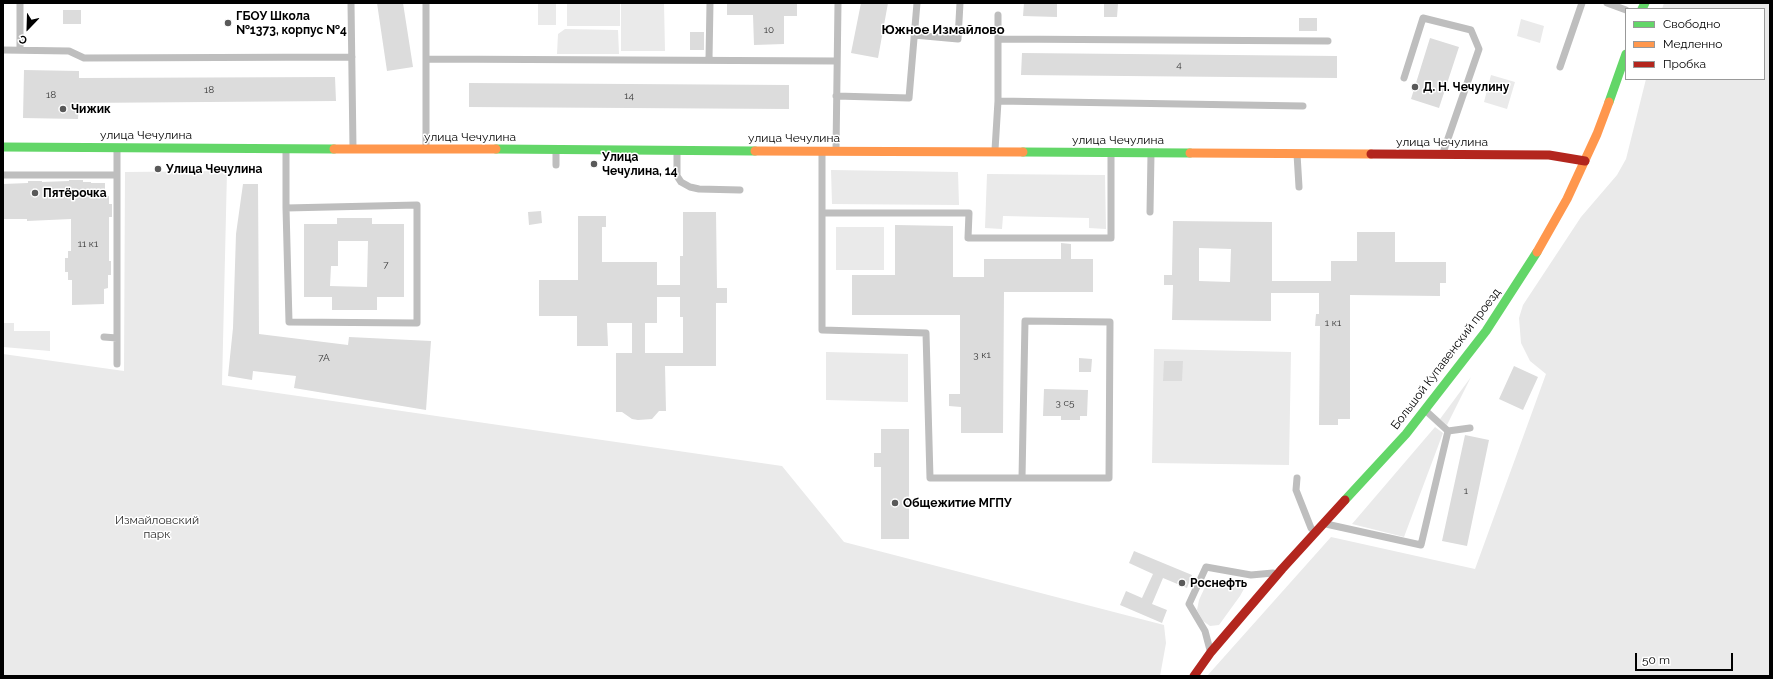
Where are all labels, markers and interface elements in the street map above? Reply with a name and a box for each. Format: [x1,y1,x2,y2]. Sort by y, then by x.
north arrow [8,8,48,48]
legend [1625,8,1765,80]
place label: ГБОУ Школа №1373, корпус №4 [236,9,347,37]
text: Свободно [1663,17,1720,31]
marker: ГБОУ Школа №1373, корпус №4 [223,18,233,28]
district label: Южное Измайлово [881,22,1005,38]
house number: 10 [764,24,774,36]
text: С [17,32,29,47]
text: Медленно [1663,37,1722,51]
text: Пробка [1663,57,1706,71]
house number: 4 [1176,59,1182,71]
place label: Д. Н. Чечулину [1423,80,1509,94]
marker: Д. Н. Чечулину [1410,82,1420,92]
house number: 18 [204,84,214,96]
house number: 18 [46,89,56,101]
house number: 14 [624,90,634,102]
place label: Чижик [71,102,111,116]
marker: Чижик [58,104,68,114]
street label: улица Чечулина [100,128,192,142]
street label: улица Чечулина [424,130,516,144]
street label: улица Чечулина [748,131,840,145]
street label: улица Чечулина [1072,133,1164,147]
street label: улица Чечулина [1396,135,1488,149]
place label: Улица Чечулина, 14 [602,150,678,178]
marker: Улица Чечулина, 14 [589,159,599,169]
place label: Улица Чечулина [166,162,262,176]
marker: Улица Чечулина [153,164,163,174]
place label: Пятёрочка [43,186,107,200]
marker: Пятёрочка [30,188,40,198]
house number: 11 к1 [78,238,98,250]
house number: 7 [383,259,389,271]
street label: Большой Купавенский проезд [1388,286,1504,432]
house number: 1 к1 [1325,317,1341,329]
house number: 3 к1 [973,349,991,361]
house number: 7А [318,352,330,364]
house number: 3 с5 [1056,397,1074,409]
house number: 1 [1464,485,1468,497]
place label: Общежитие МГПУ [903,496,1012,510]
marker: Общежитие МГПУ [890,498,900,508]
park label: Измайловский парк [115,513,199,541]
place label: Роснефть [1190,576,1247,590]
marker: Роснефть [1177,578,1187,588]
scale bar [1637,645,1735,671]
text: 50 m [1642,653,1670,667]

